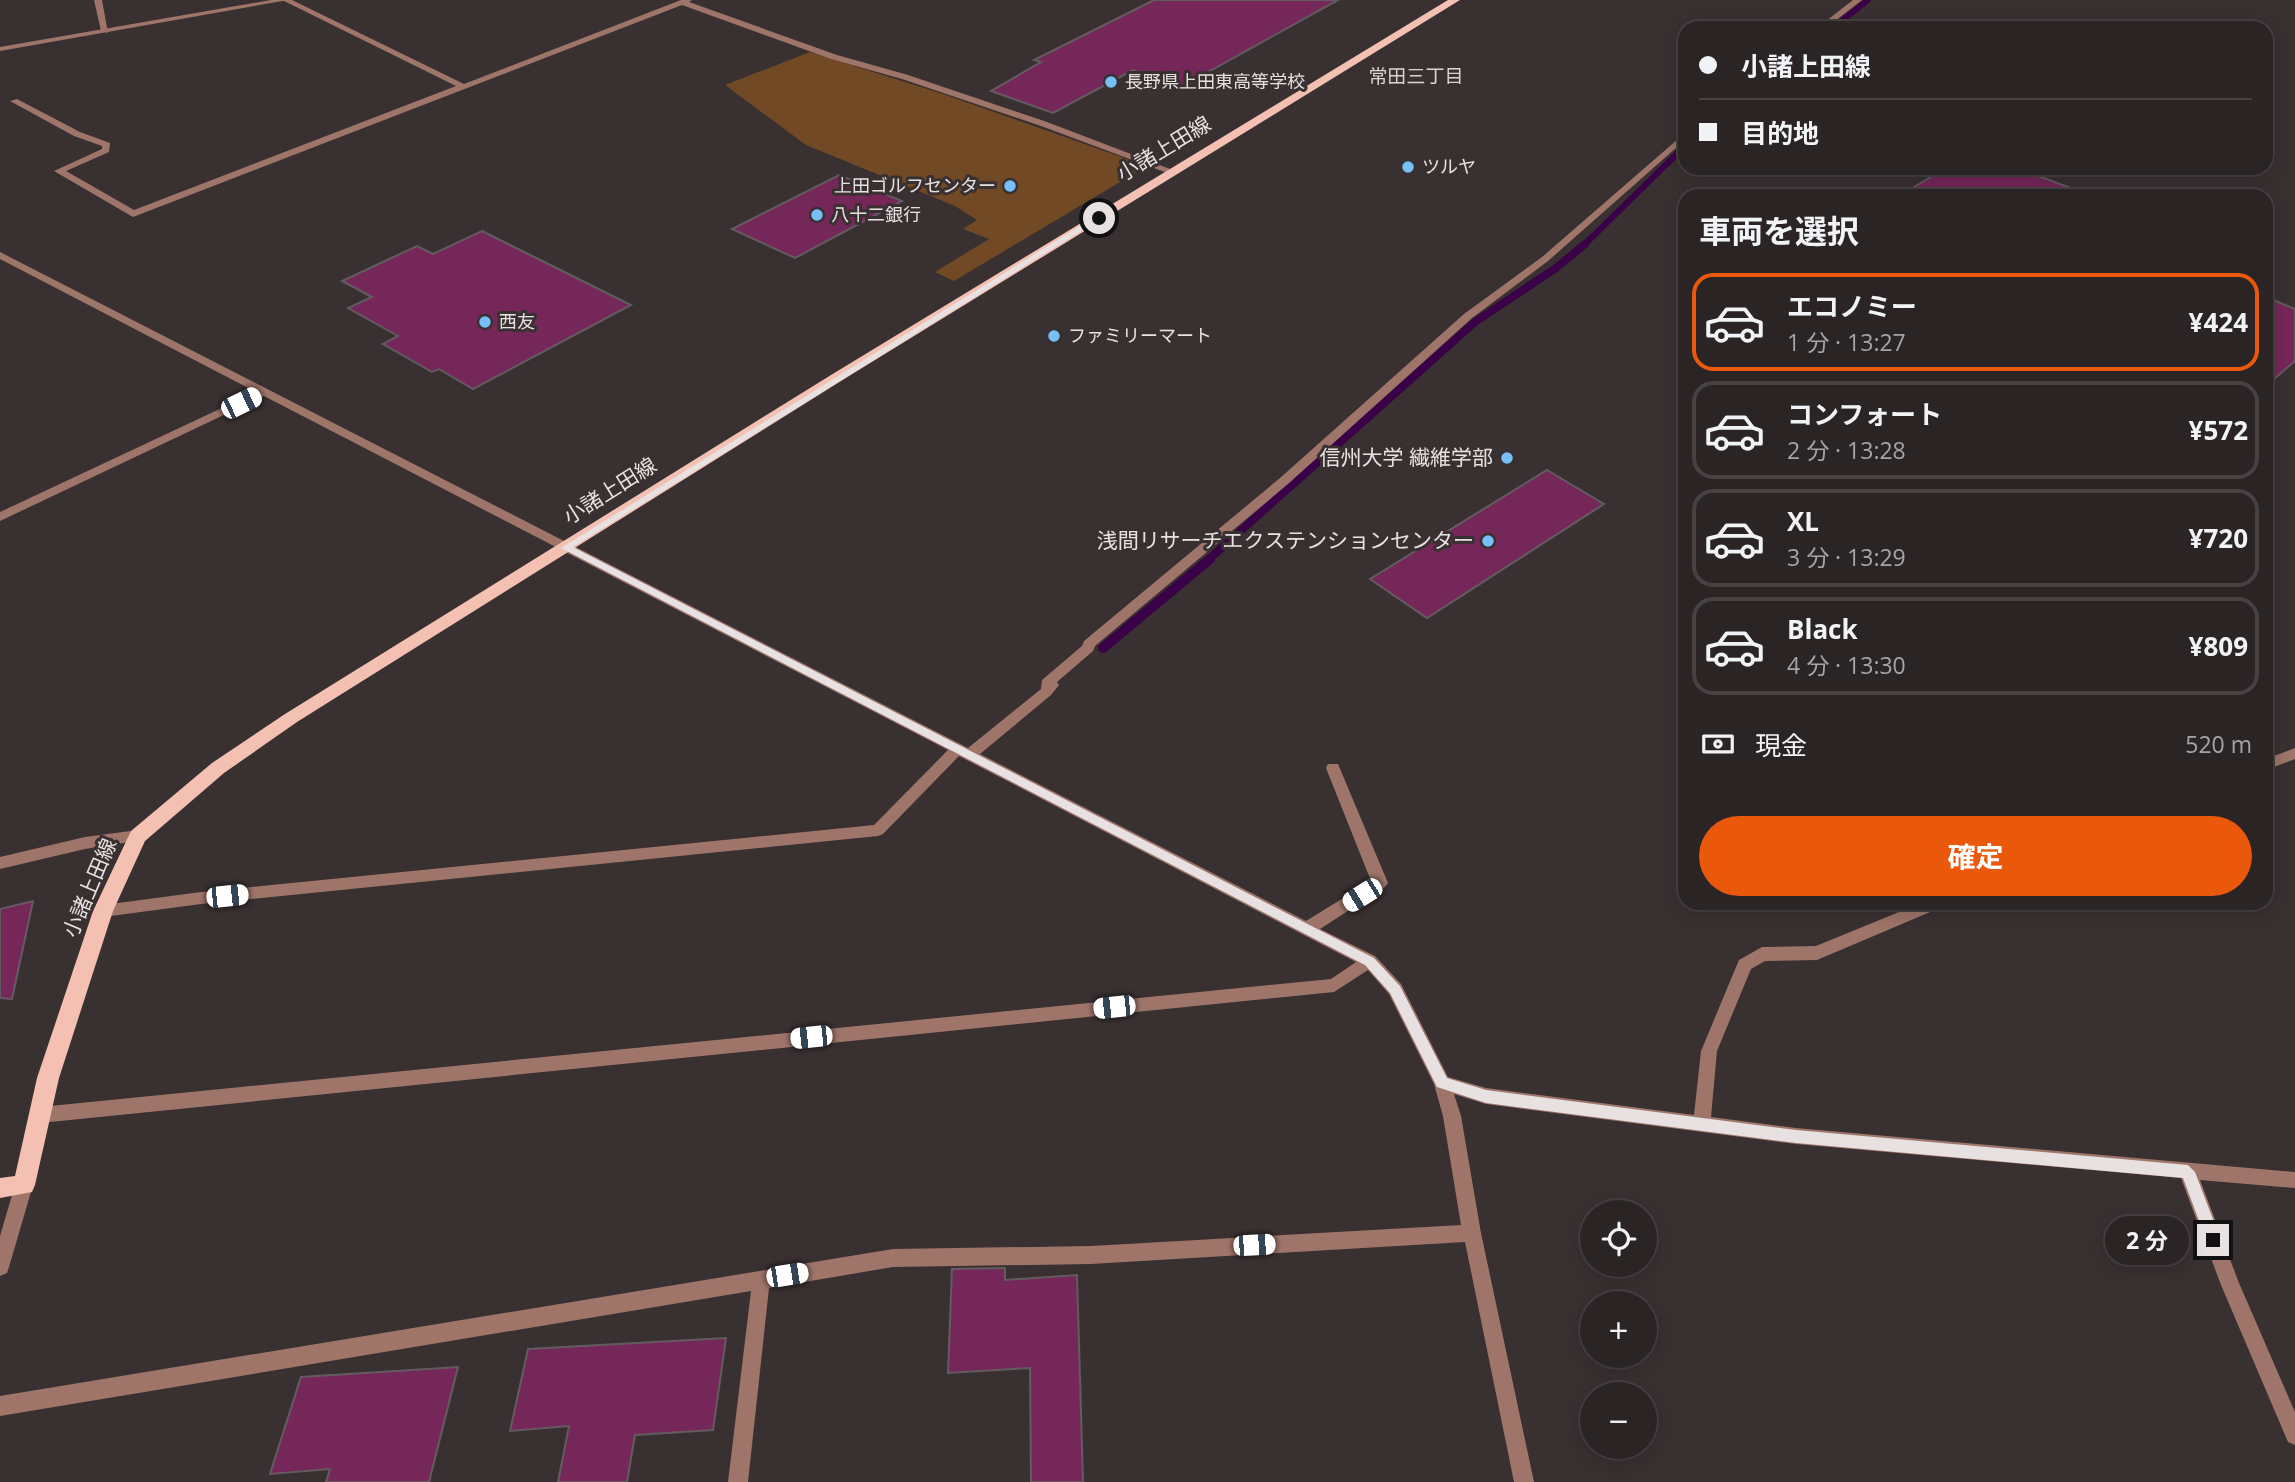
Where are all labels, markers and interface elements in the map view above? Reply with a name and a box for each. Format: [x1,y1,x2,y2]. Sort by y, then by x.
text: 小諸上田線 [1741,48,1871,84]
district label: 常田三丁目 [1368,63,1464,89]
place label: 長野県上田東高等学校 [1125,69,1305,93]
marker: 長野県上田東高等学校 [1103,74,1119,90]
street label: 小諸上田線 [1111,109,1216,187]
text: 目的地 [1741,115,1819,151]
place label: ツルヤ [1422,154,1476,178]
marker: ツルヤ [1400,159,1416,175]
place label: 上田ゴルフセンター [834,173,996,197]
marker: 上田ゴルフセンター [1002,178,1018,194]
place label: 八十二銀行 [831,202,921,226]
route start [1083,202,1115,234]
marker: 八十二銀行 [809,207,825,223]
text: 車両を選択 [1699,209,1859,252]
text: エコノミー [1787,288,1917,324]
icon: car [1703,291,1766,354]
text: ¥424 [2189,304,2248,340]
place label: 西友 [499,309,535,333]
marker: 西友 [477,314,493,330]
place label: ファミリーマート [1068,323,1212,347]
text: 1 分 · 13:27 [1787,326,1906,358]
marker: ファミリーマート [1046,328,1062,344]
car [218,384,265,422]
text: コンフォート [1787,396,1942,432]
icon: car [1703,399,1766,462]
text: ¥572 [2189,412,2248,448]
text: 2 分 · 13:28 [1787,434,1906,466]
place label: 信州大学 繊維学部 [1320,443,1493,471]
street label: 小諸上田線 [558,450,661,530]
marker: 信州大学 繊維学部 [1499,450,1515,466]
text: XL [1787,503,1819,539]
icon: car [1703,507,1766,570]
text: ¥720 [2189,520,2248,556]
place label: 浅間リサーチエクステンションセンター [1097,526,1474,554]
marker: 浅間リサーチエクステンションセンター [1480,533,1496,549]
text: 3 分 · 13:29 [1787,541,1906,573]
text: Black [1787,611,1858,647]
icon: car [1703,615,1766,678]
text: ¥809 [2189,628,2248,664]
text: 4 分 · 13:30 [1787,649,1906,681]
icon: cash [1699,725,1737,763]
text: 現金 [1755,727,1807,763]
text: 520 m [2185,728,2252,760]
button: 確定 [1699,816,2252,896]
street label: 小諸上田線 [56,834,122,941]
car [1339,875,1386,915]
car [206,883,249,909]
car [1093,994,1136,1020]
car [790,1024,833,1050]
map controls [1580,1200,1657,1459]
button: locate [1580,1200,1657,1277]
callout: 2 分 [2104,1216,2188,1264]
text: 2 分 [2126,1224,2168,1256]
route end [2197,1224,2229,1256]
car [1233,1233,1276,1257]
car [765,1261,810,1289]
button: + [1580,1291,1657,1368]
button: − [1580,1382,1657,1459]

